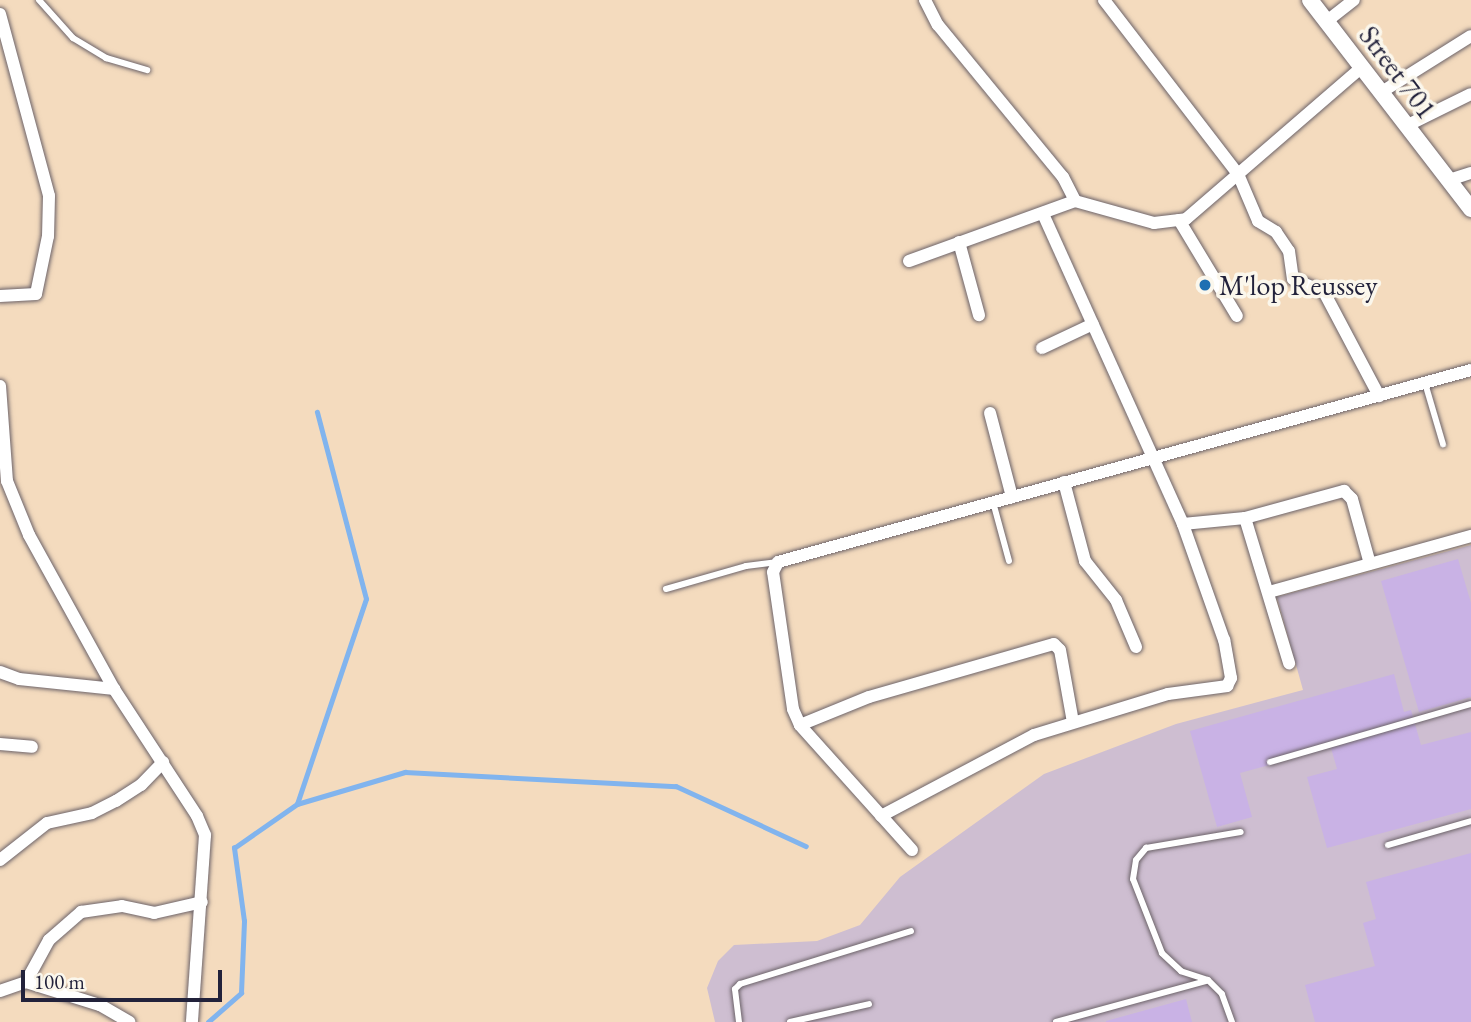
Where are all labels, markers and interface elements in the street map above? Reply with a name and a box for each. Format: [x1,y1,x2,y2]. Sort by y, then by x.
street label: Street 701 [1352,19,1444,125]
place label: M'lop Reussey [1219,268,1377,302]
marker: M'lop Reussey [1197,277,1213,293]
scale bar [24,956,226,1000]
text: 100 m [34,968,85,995]

